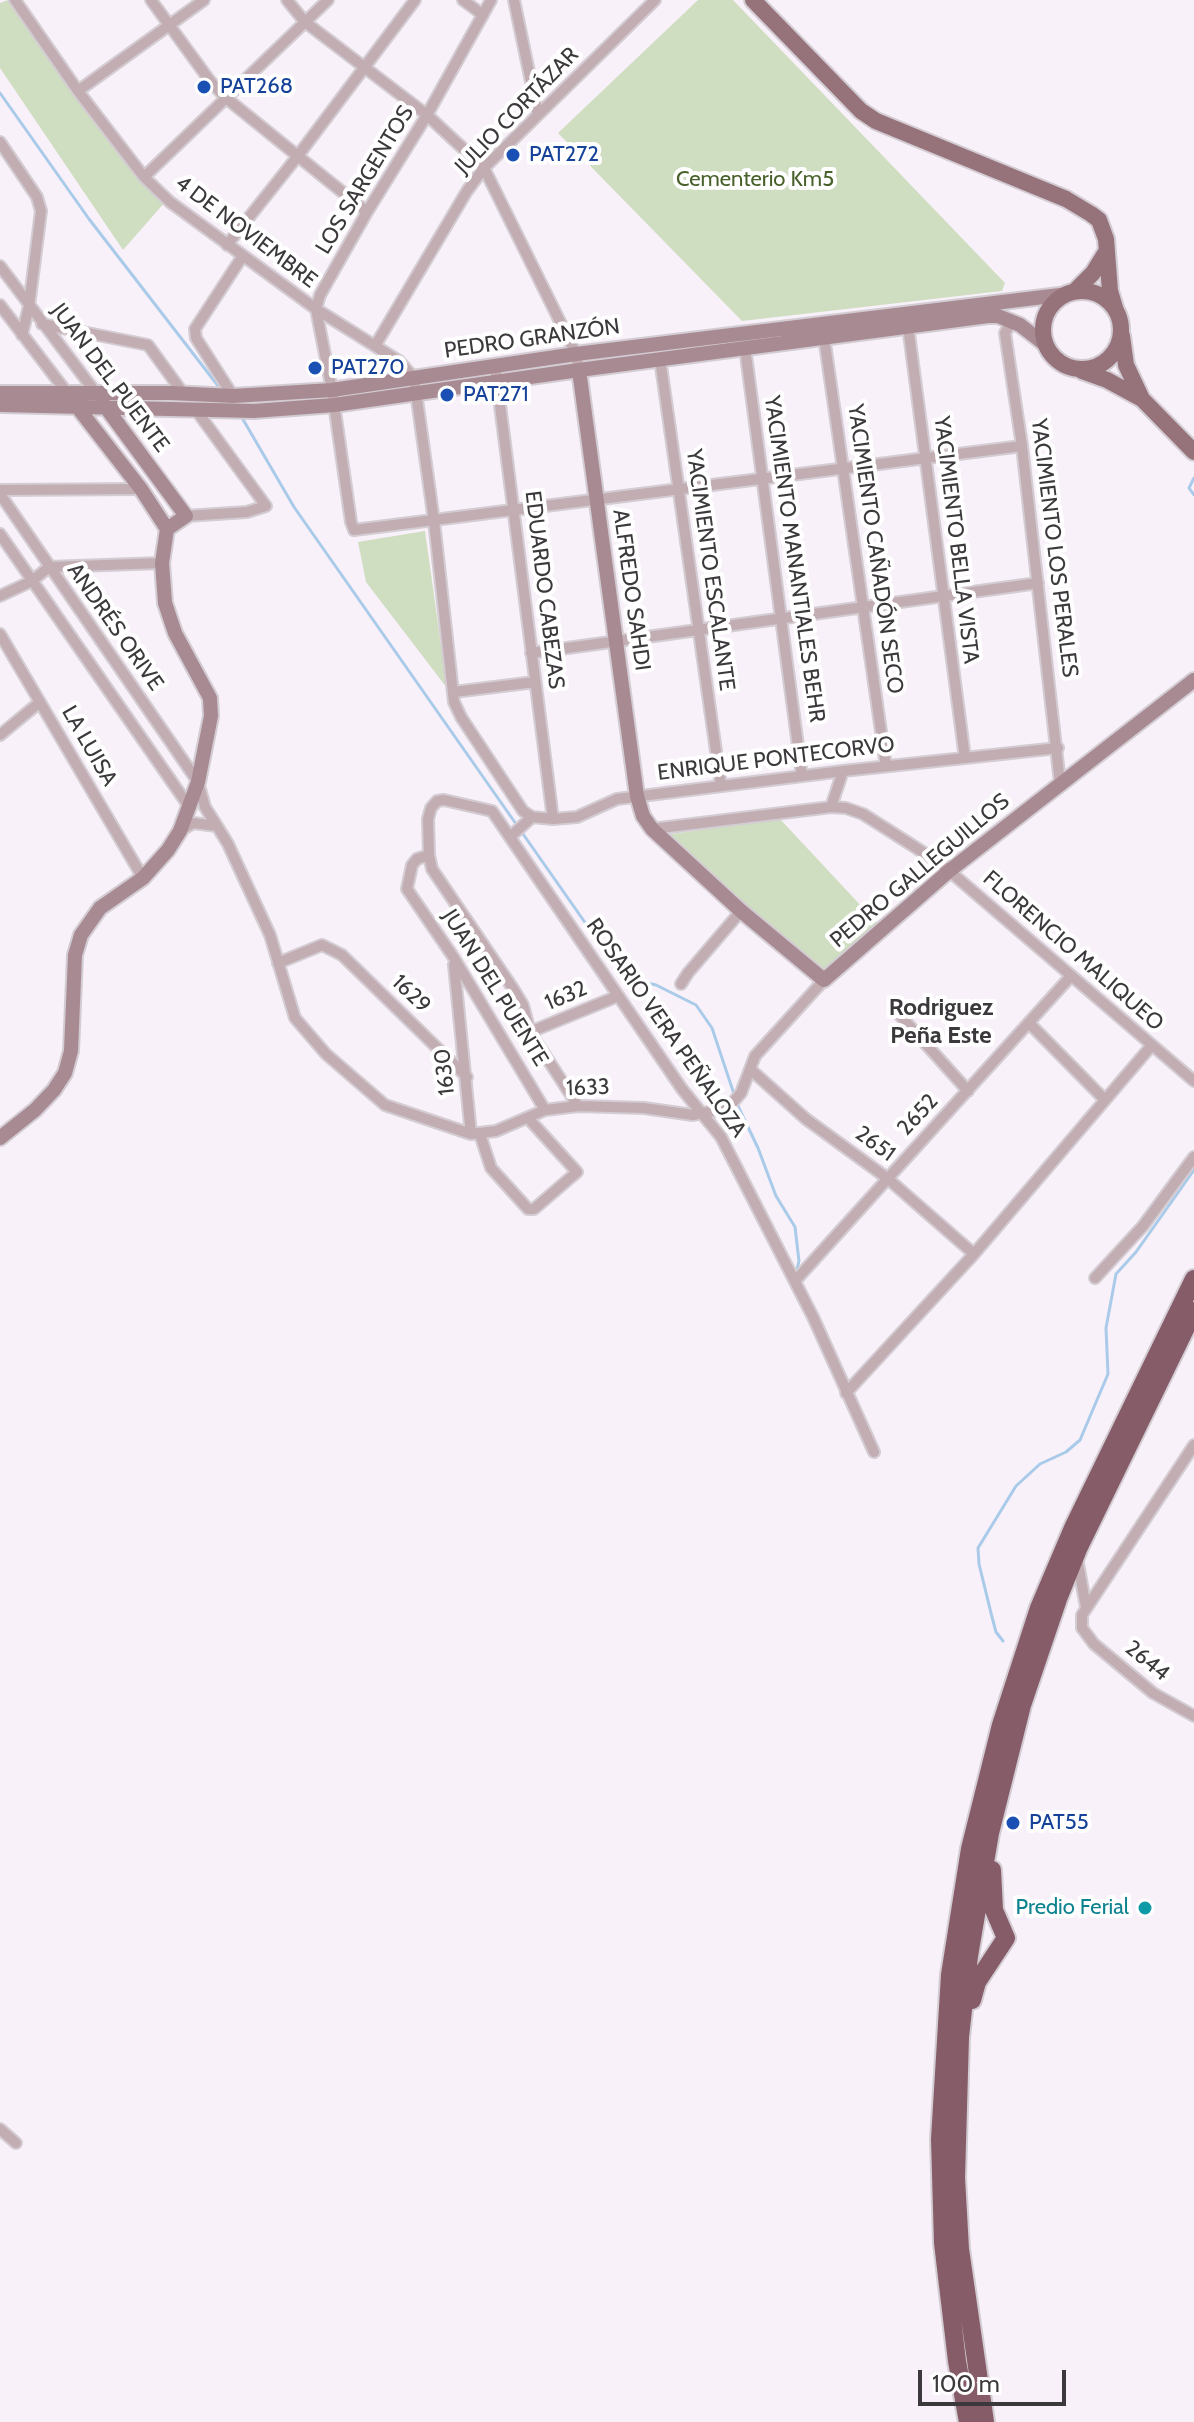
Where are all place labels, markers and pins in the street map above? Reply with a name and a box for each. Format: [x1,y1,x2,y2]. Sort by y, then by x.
place label: PAT268 [220,74,293,100]
marker: PAT268 [195,78,213,96]
place label: PAT272 [529,142,599,168]
marker: PAT272 [504,146,522,164]
place label: PAT270 [331,355,405,381]
marker: PAT270 [306,359,324,377]
place label: PAT271 [463,382,529,408]
marker: PAT271 [438,386,456,404]
place label: PAT55 [1029,1810,1089,1836]
marker: PAT55 [1004,1814,1022,1832]
place label: Predio Ferial [1016,1895,1129,1921]
marker: Predio Ferial [1136,1899,1154,1917]

